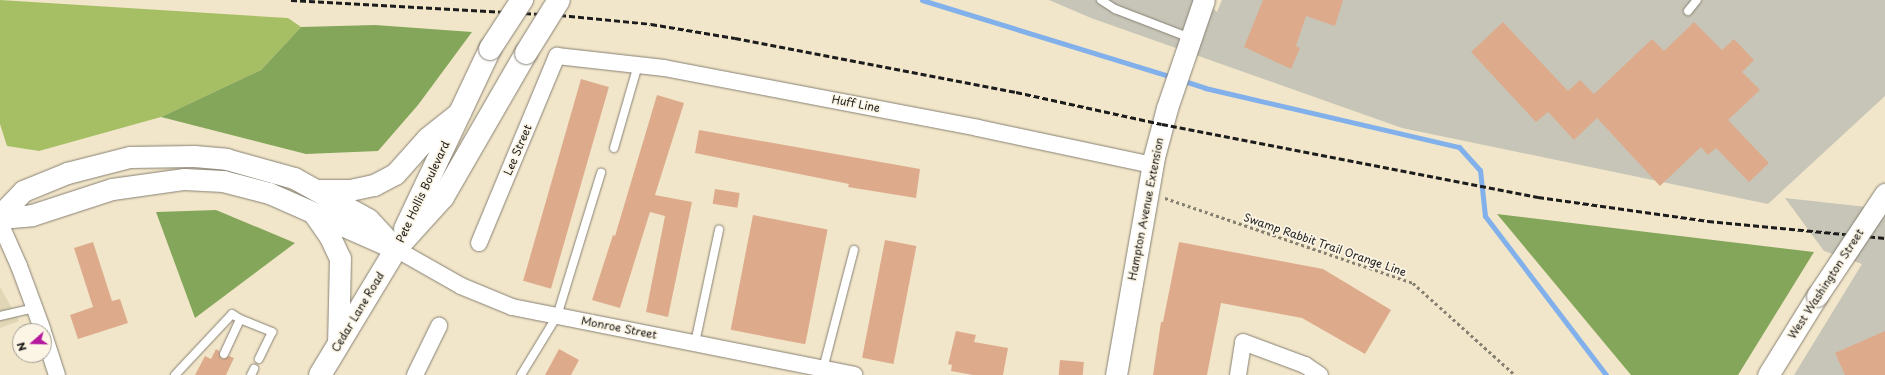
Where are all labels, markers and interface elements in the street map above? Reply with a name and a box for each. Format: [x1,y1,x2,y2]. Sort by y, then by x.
street label: Huff Line [831,93,881,115]
street label: Lee Street [501,122,535,178]
street label: Hampton Avenue Extension [1126,137,1166,281]
street label: Pete Hollis Boulevard [393,139,453,245]
street label: Swamp Rabbit Trail Orange Line [1241,211,1409,279]
street label: West Washington Street [1786,227,1866,341]
street label: Cedar Lane Road [329,270,387,354]
street label: Monroe Street [580,314,658,342]
north arrow [12,323,52,363]
text: N [12,340,31,354]

